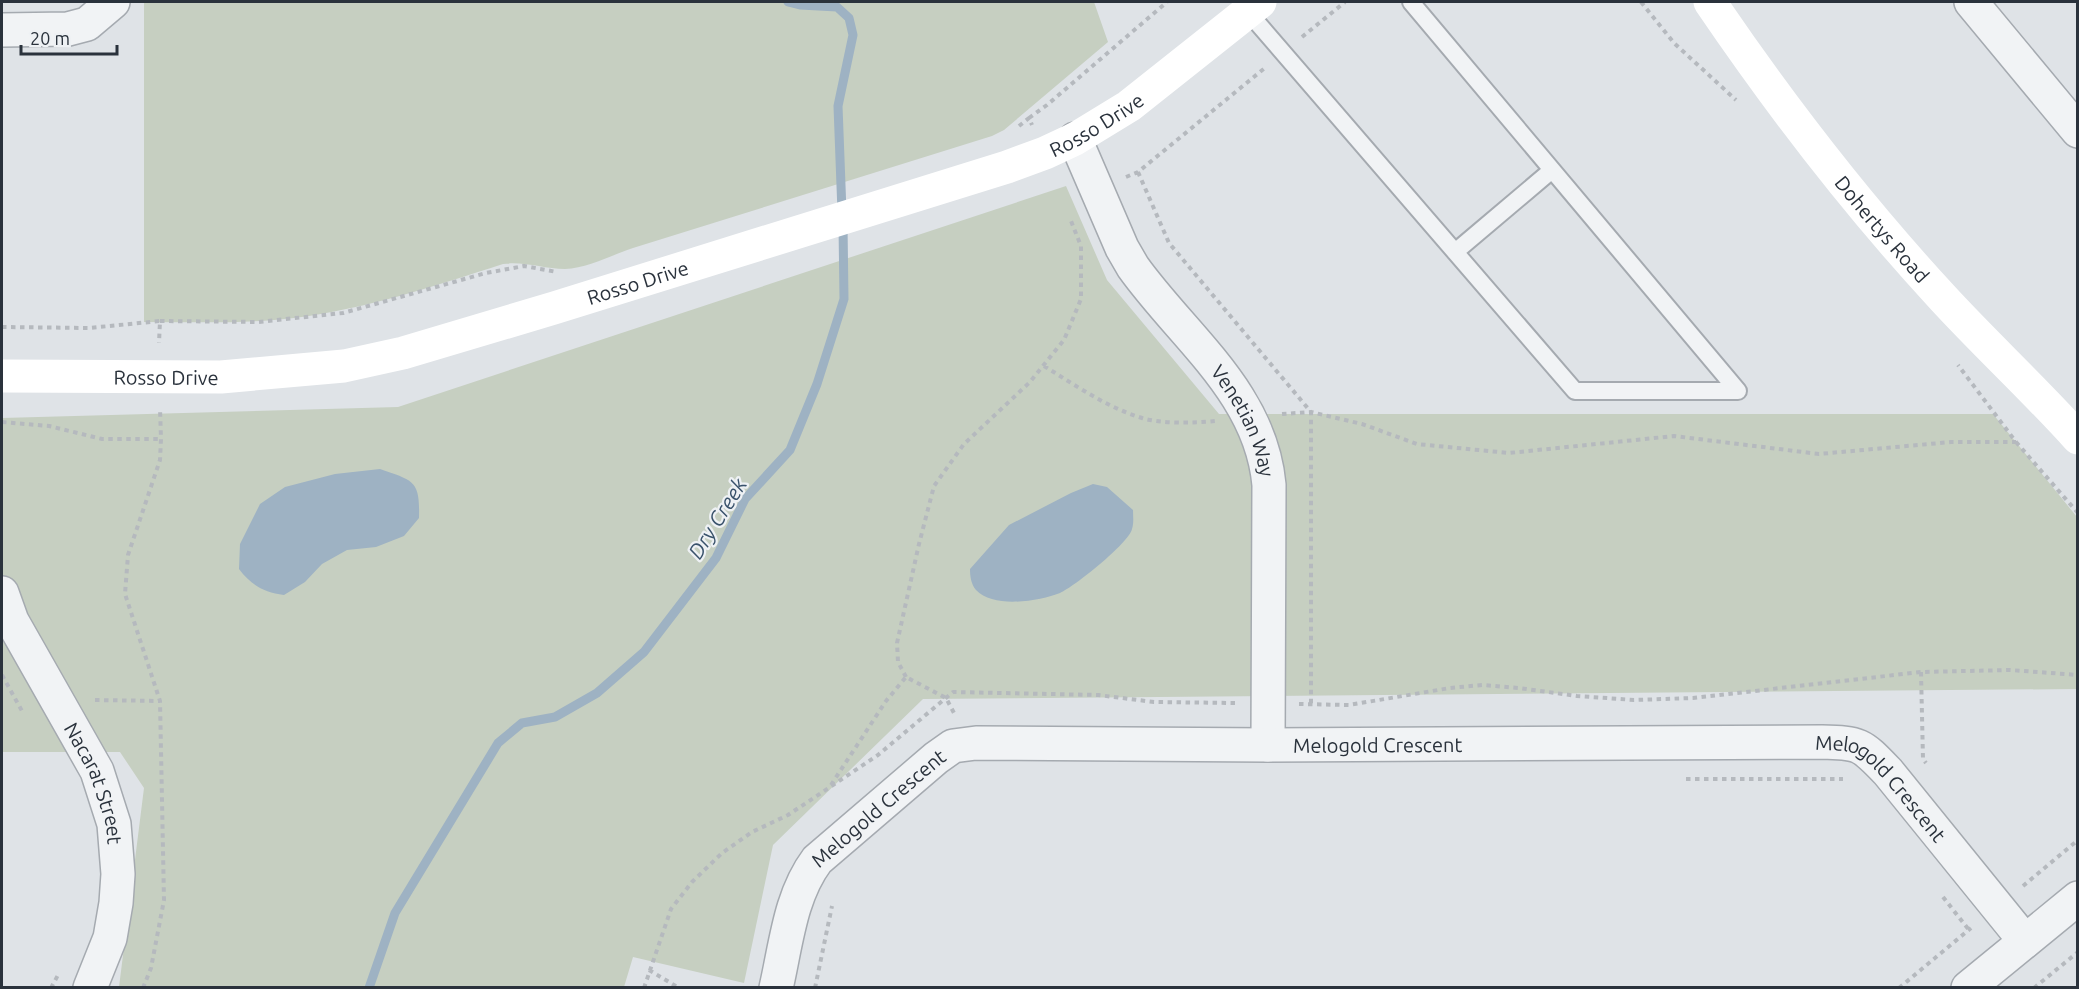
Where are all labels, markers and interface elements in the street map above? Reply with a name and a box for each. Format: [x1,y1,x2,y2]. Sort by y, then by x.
scale bar [21,18,117,56]
text: 20 m [30,28,70,48]
street label: Rosso Drive [1046,88,1148,161]
street label: Dohertys Road [1831,171,1934,287]
street label: Rosso Drive [584,255,691,309]
street label: Venetian Way [1207,360,1279,479]
street label: Rosso Drive [113,365,219,388]
water label: Dry Creek [683,473,751,563]
street label: Nacarat Street [60,718,127,845]
street label: Melogold Crescent [1815,730,1951,846]
street label: Melogold Crescent [1293,732,1463,756]
street label: Melogold Crescent [806,744,950,871]

